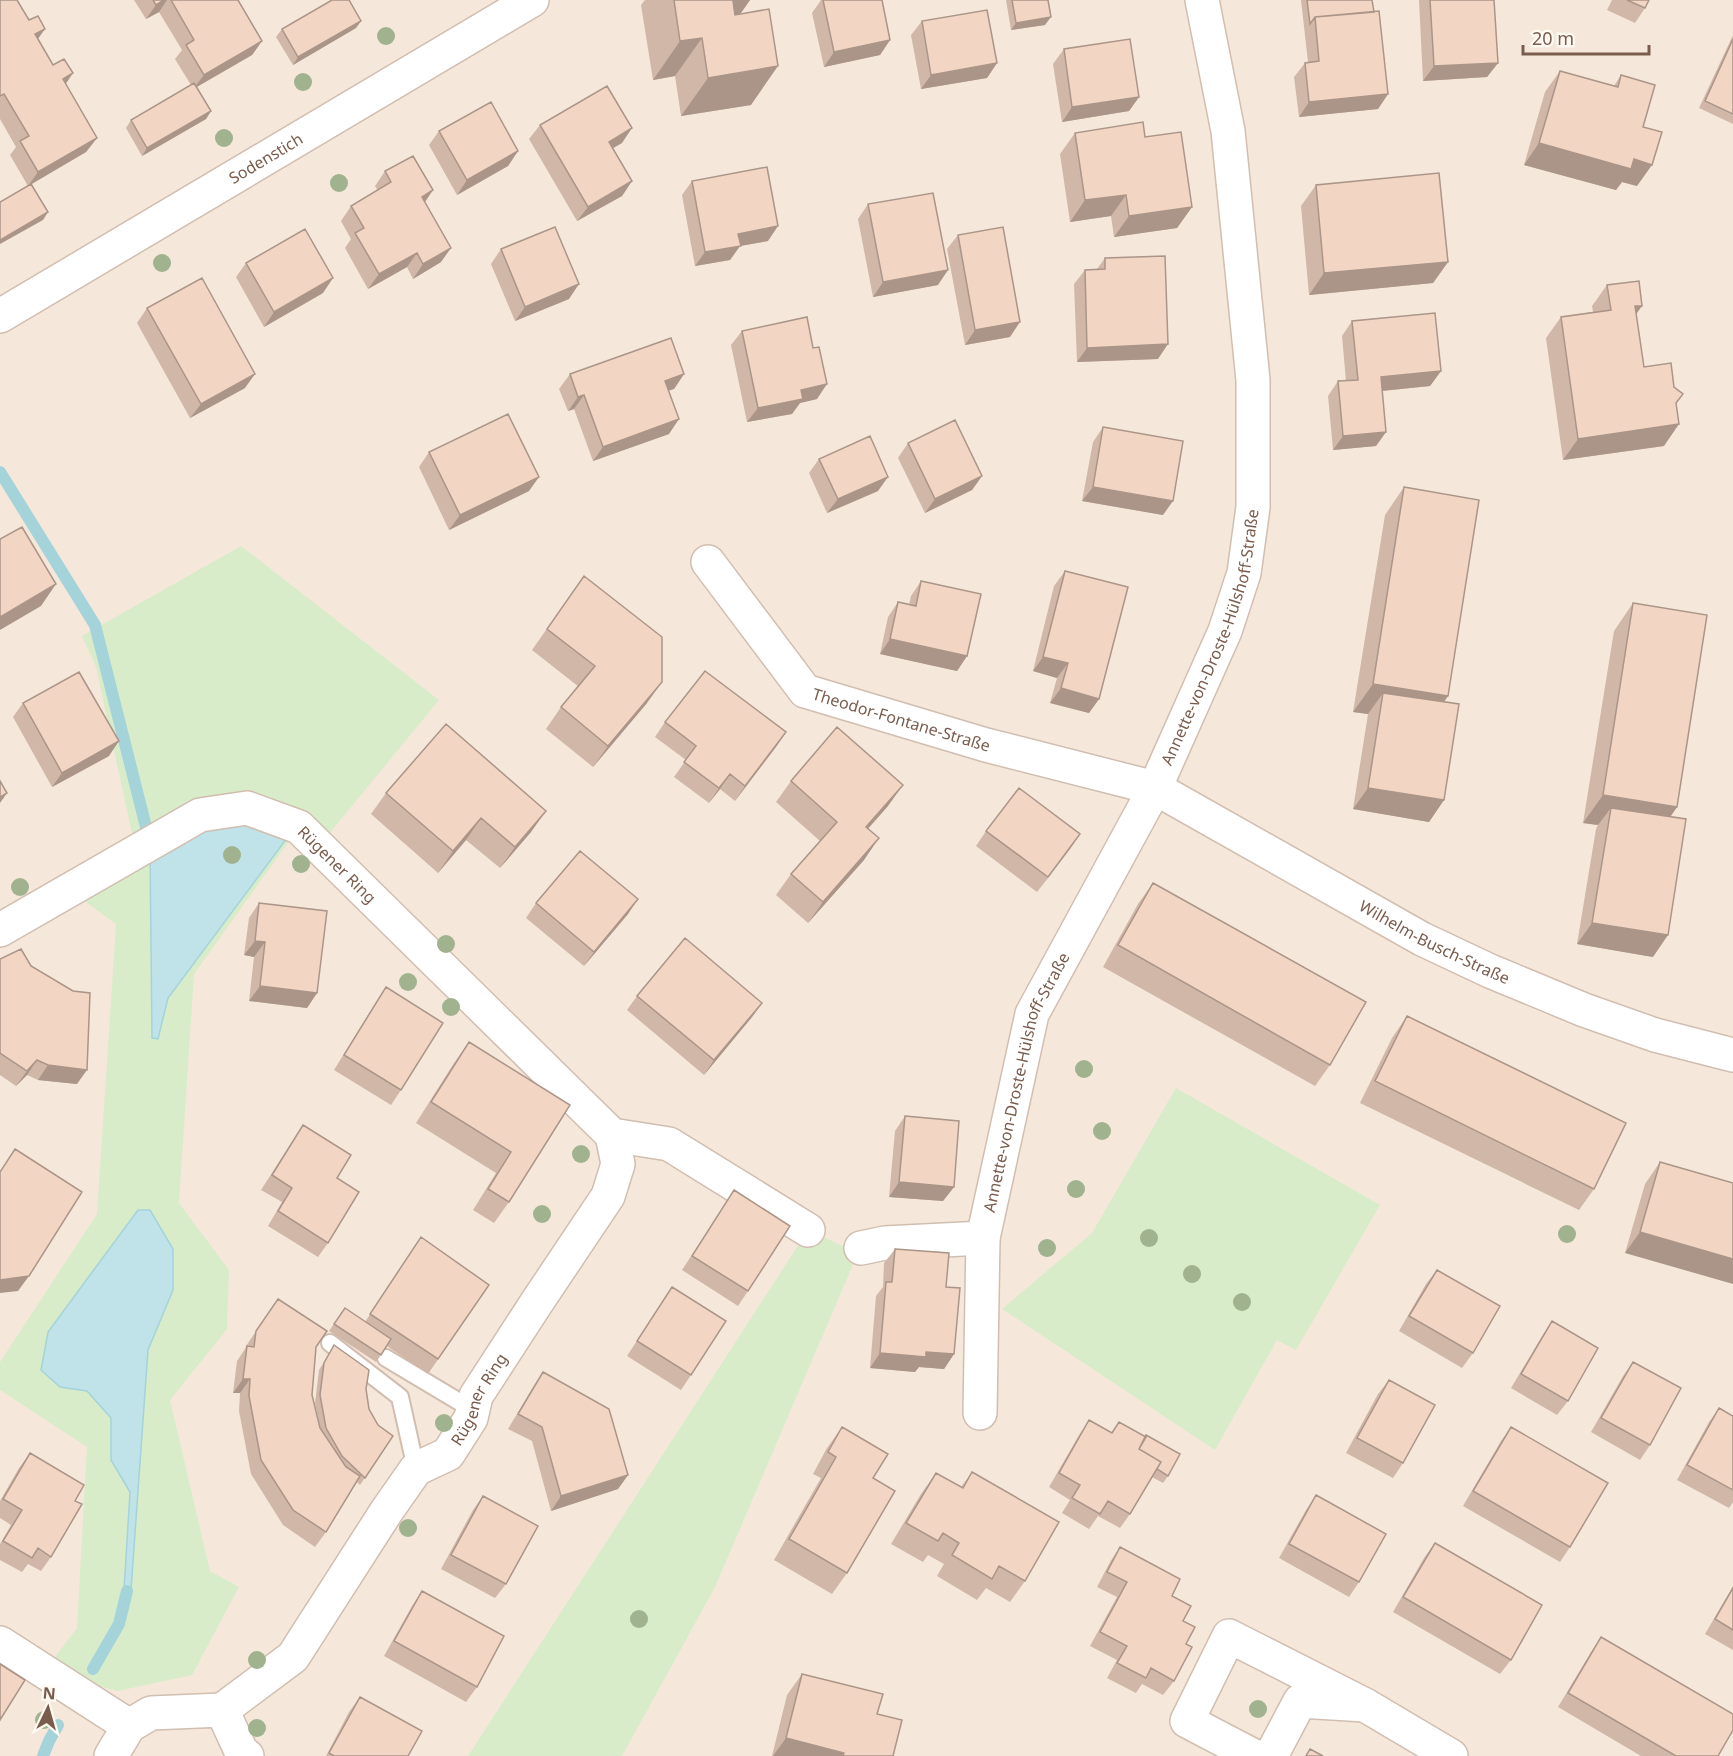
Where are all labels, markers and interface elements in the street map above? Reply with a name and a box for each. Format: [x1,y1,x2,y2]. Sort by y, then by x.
scale bar [1523,18,1649,56]
text: 20 m [1532,26,1574,50]
street label: Sodenstich [225,128,307,189]
street label: Annette-von-Droste-Hülshoff-Straße [1156,508,1264,769]
street label: Theodor-Fontane-Straße [810,683,993,757]
street label: Rügener Ring [293,821,381,908]
street label: Wilhelm-Busch-Straße [1355,895,1513,989]
street label: Annette-von-Droste-Hülshoff-Straße [978,948,1075,1214]
street label: Rügener Ring [445,1349,512,1450]
north arrow [18,1678,78,1738]
text: N [42,1682,57,1705]

